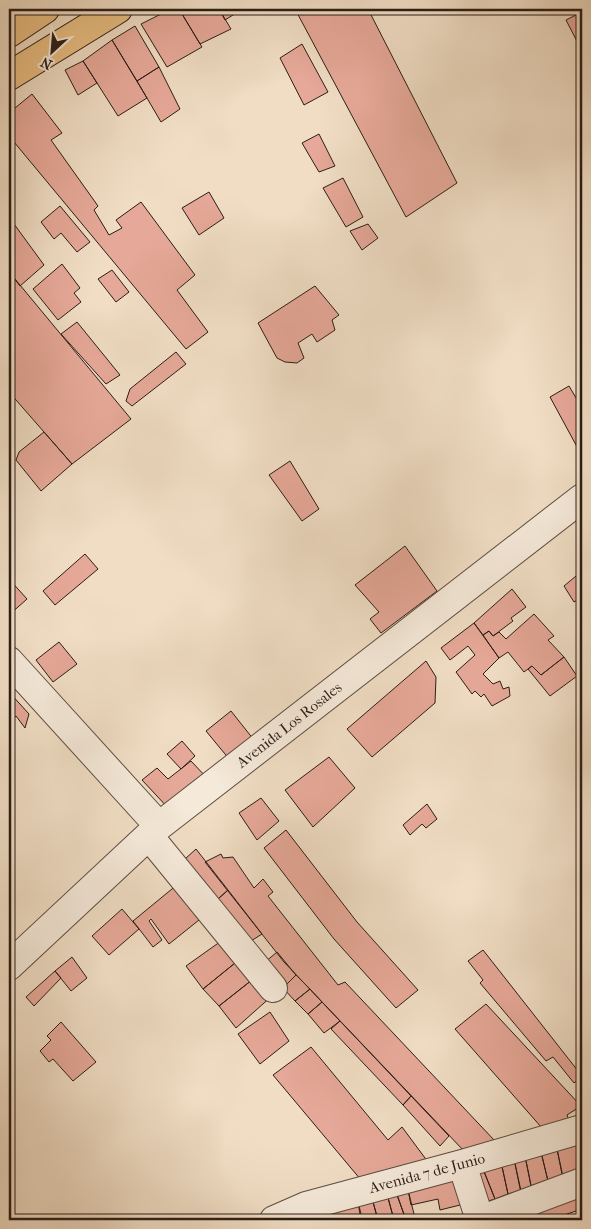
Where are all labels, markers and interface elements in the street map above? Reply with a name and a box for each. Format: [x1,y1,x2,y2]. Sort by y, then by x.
north arrow [28,28,78,78]
text: N [38,53,55,73]
street label: Avenida Los Rosales [232,678,346,772]
street label: Avenida 7 de Junio [366,1149,487,1197]

